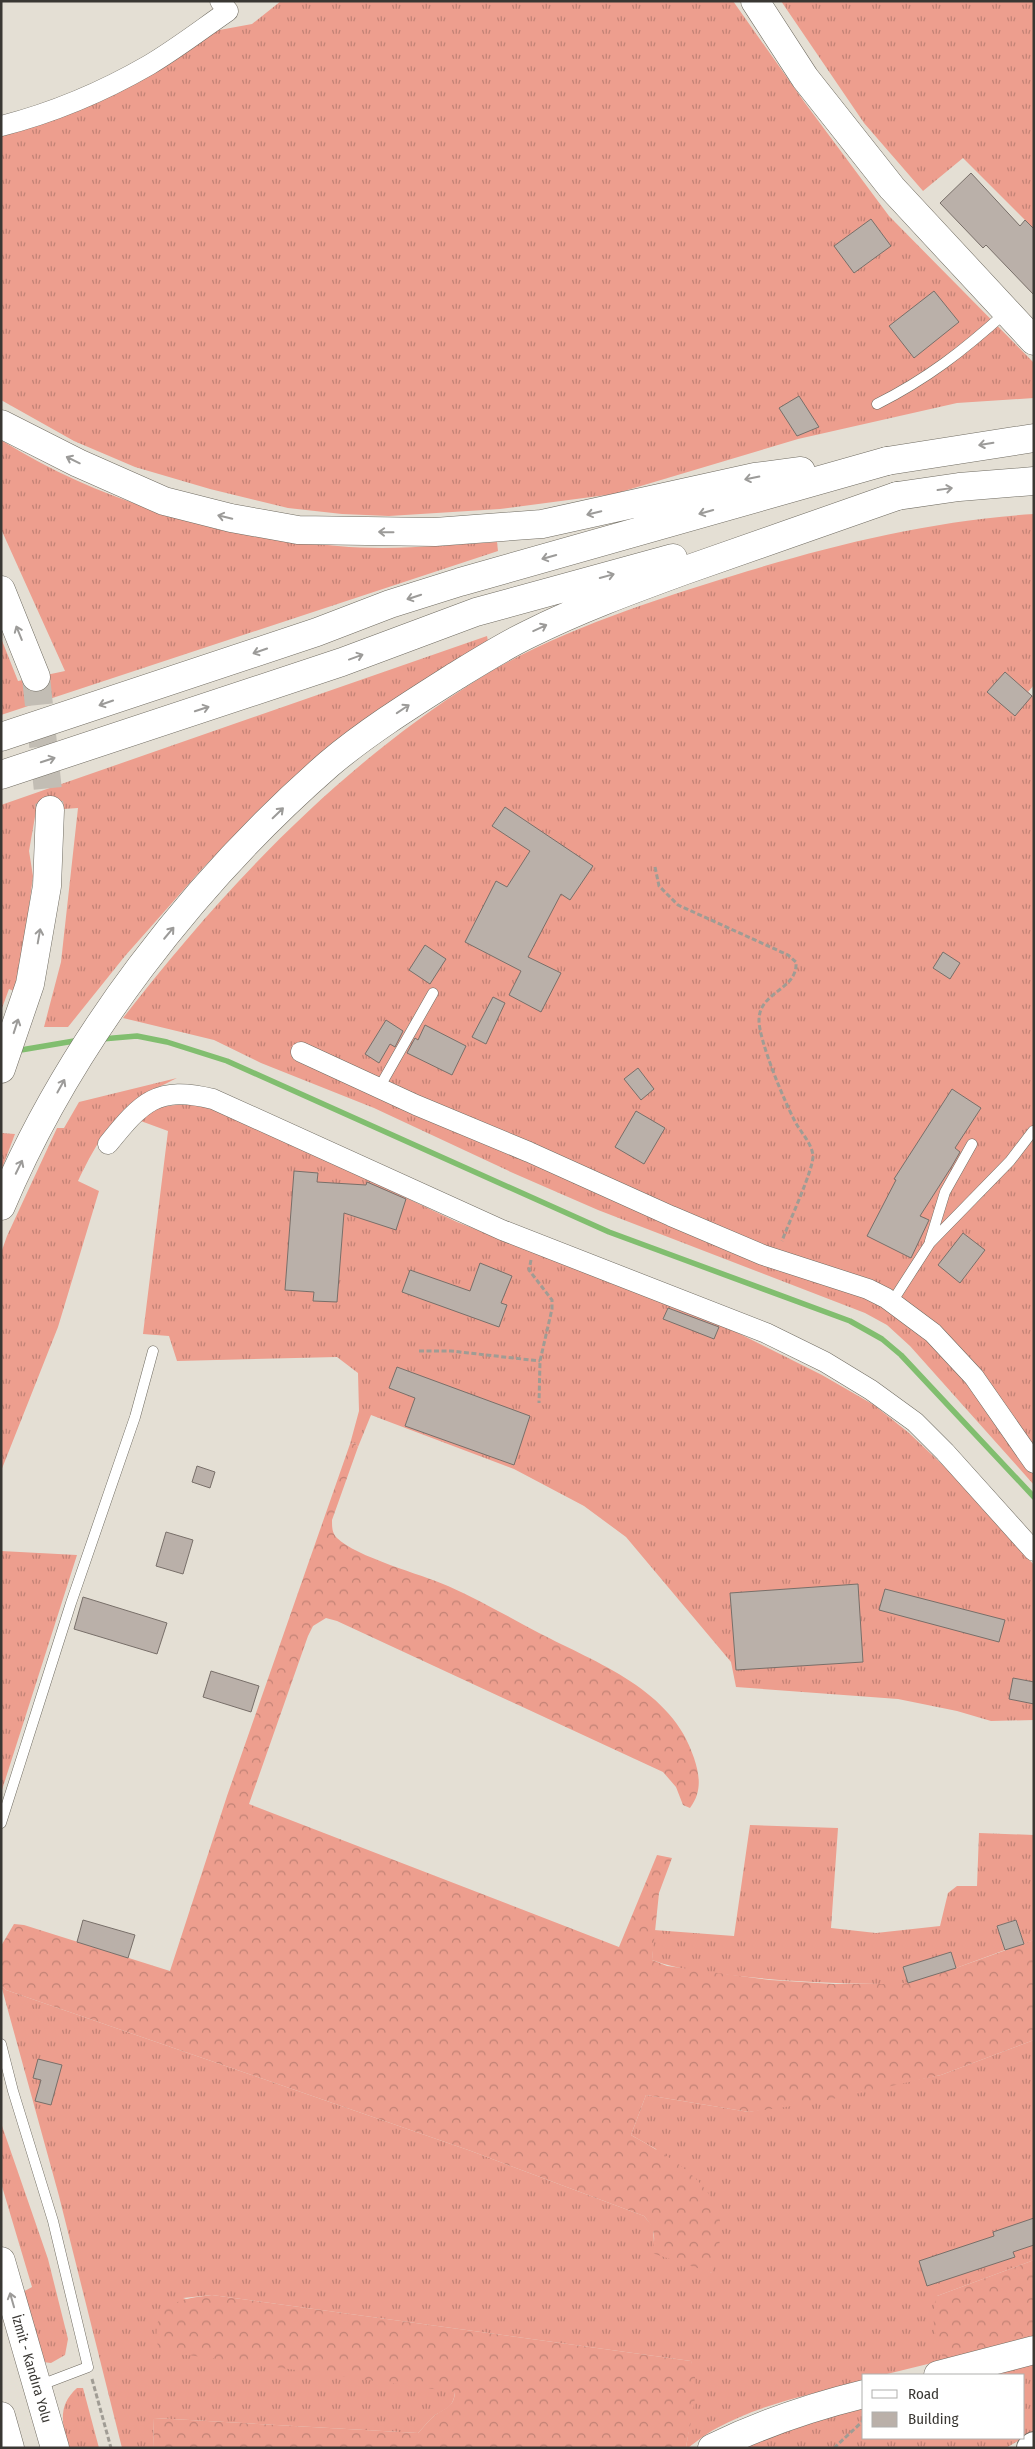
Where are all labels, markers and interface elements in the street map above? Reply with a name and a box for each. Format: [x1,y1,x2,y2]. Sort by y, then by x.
one-way arrow [978,440,994,450]
one-way arrow [66,455,81,465]
one-way arrow [745,473,761,483]
one-way arrow [937,484,953,494]
one-way arrow [698,508,714,518]
one-way arrow [586,509,602,518]
one-way arrow [218,511,234,521]
one-way arrow [379,527,395,536]
one-way arrow [542,552,558,562]
one-way arrow [599,571,615,580]
one-way arrow [406,592,422,602]
one-way arrow [532,623,547,633]
one-way arrow [13,626,22,641]
one-way arrow [253,647,269,656]
one-way arrow [348,652,363,661]
one-way arrow [99,698,115,708]
one-way arrow [194,703,210,713]
one-way arrow [396,704,410,714]
one-way arrow [39,754,55,764]
one-way arrow [272,807,285,819]
one-way arrow [163,926,175,939]
one-way arrow [34,928,44,944]
one-way arrow [12,1019,22,1035]
one-way arrow [57,1079,67,1094]
one-way arrow [15,1160,24,1175]
one-way arrow [7,2293,17,2309]
street label: İzmit - Kandıra Yolu [8,2313,56,2425]
legend [862,2374,1025,2439]
text: Road [908,2385,939,2403]
text: Building [908,2410,959,2428]

